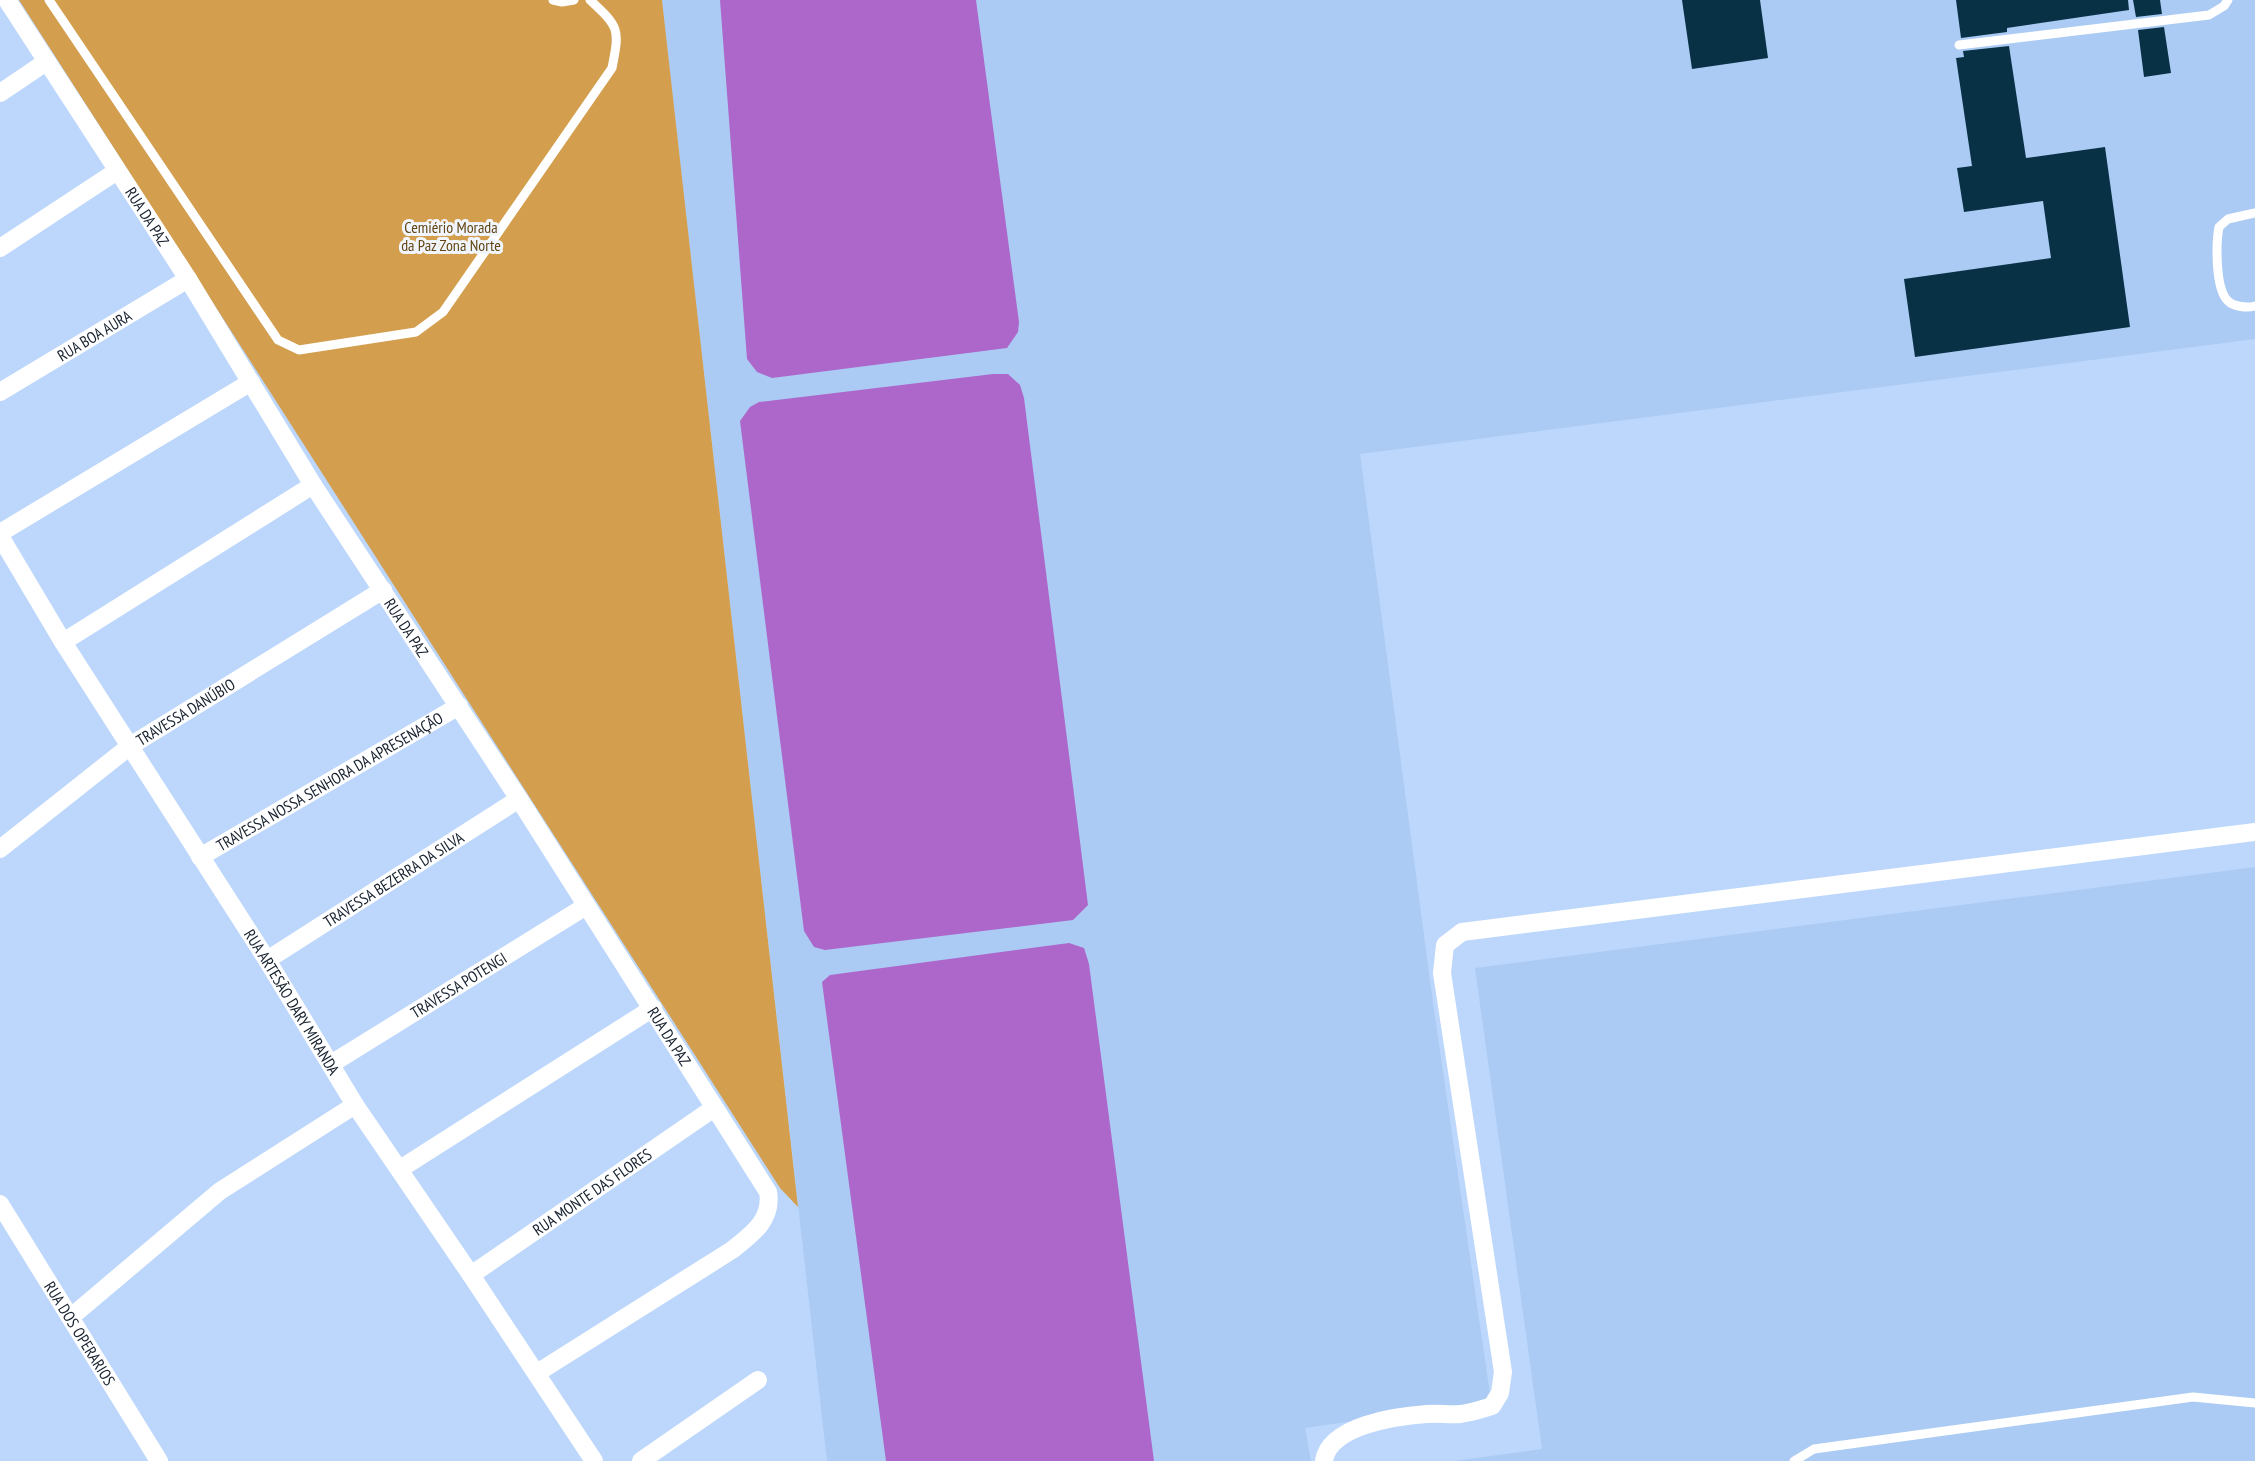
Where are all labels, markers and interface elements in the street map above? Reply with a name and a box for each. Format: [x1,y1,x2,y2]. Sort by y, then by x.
street label: RUA DA PAZ [121,183,174,249]
park label: Cemiério Morada da Paz Zona Norte [401,217,501,255]
street label: RUA BOA AURA [53,305,135,365]
street label: RUA DA PAZ [380,595,433,661]
street label: TRAVESSA DANÚBIO [132,674,239,750]
street label: TRAVESSA NOSSA SENHORA DA APRESENAÇÃO [213,707,447,855]
street label: TRAVESSA BEZERRA DA SILVA [320,827,468,931]
street label: RUA ARTESÃO DARY MIRANDA [240,925,344,1079]
street label: TRAVESSA POTENGI [407,948,510,1022]
street label: RUA DA PAZ [643,1003,695,1069]
street label: RUA MONTE DAS FLORES [529,1144,656,1240]
street label: RUA DOS OPERARIOS [40,1277,120,1389]

